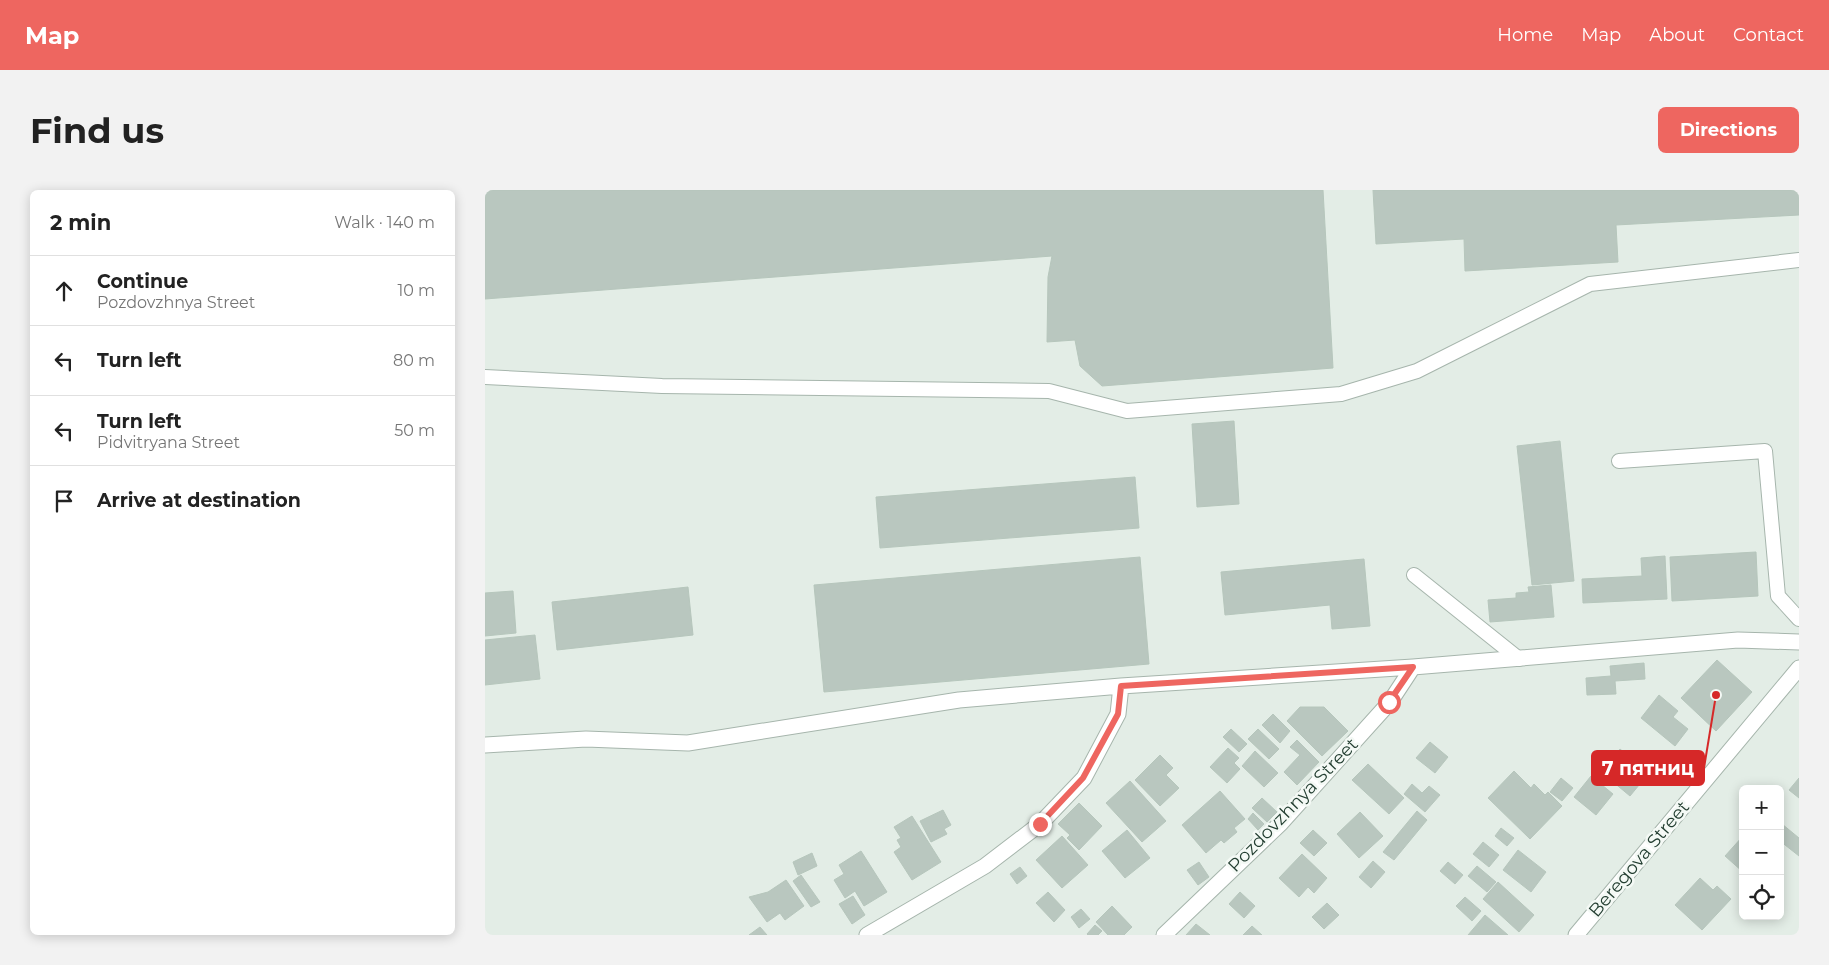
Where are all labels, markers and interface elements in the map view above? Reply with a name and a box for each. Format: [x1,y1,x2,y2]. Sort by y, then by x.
text: Map [25,21,79,50]
text: Home [1497,24,1553,46]
text: Map [1581,24,1621,46]
text: About [1649,24,1705,46]
text: Contact [1733,24,1804,46]
button: Directions [1658,107,1799,153]
text: Find us [30,109,164,152]
text: 2 min [50,210,111,235]
text: Walk · 140 m [334,213,435,232]
text: Continue [97,270,188,293]
icon: ahead [50,277,78,305]
text: 10 m [397,281,435,300]
text: Pozdovzhnya Street [97,293,255,312]
icon: left [50,347,78,375]
text: Turn left [97,349,182,372]
text: 80 m [393,351,435,370]
text: Turn left [97,410,182,433]
icon: left [50,417,78,445]
text: 50 m [394,421,435,440]
text: Pidvitryana Street [97,433,240,452]
icon: arrive [50,487,78,515]
text: Arrive at destination [97,489,301,512]
route start [1378,691,1401,714]
street label: Pozdovzhnya Street [1223,733,1363,877]
callout: 7 пятниц [1592,751,1704,785]
text: 7 пятниц [1602,757,1694,780]
map controls [1739,785,1784,920]
button: + [1739,785,1784,830]
street label: Beregova Street [1584,796,1694,922]
route end [1029,813,1052,836]
button: − [1739,830,1784,875]
button: locate [1739,875,1784,920]

